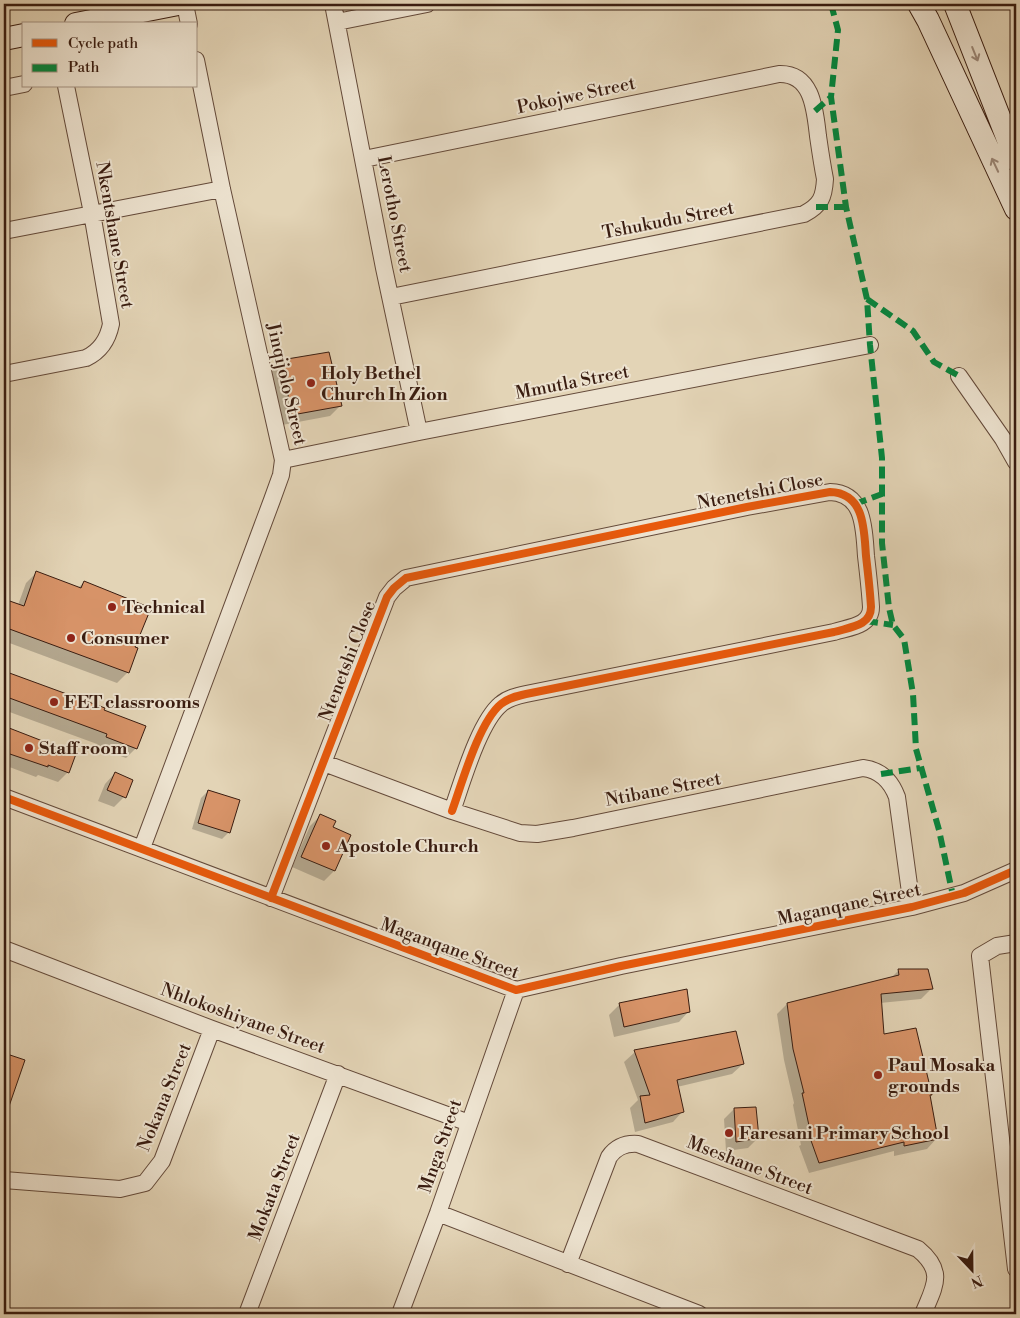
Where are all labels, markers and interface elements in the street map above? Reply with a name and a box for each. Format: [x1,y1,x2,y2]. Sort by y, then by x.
legend [22,22,198,88]
text: Cycle path [68,34,138,53]
one-way arrow [970,46,980,61]
text: Path [68,58,100,77]
street label: Pokojwe Street [515,72,638,119]
street label: Lerotho Street [372,154,417,275]
one-way arrow [990,158,1000,173]
street label: Nkentshane Street [90,160,139,311]
street label: Tshukudu Street [600,196,737,245]
street label: Jinqijolo Street [261,320,312,448]
street label: Mmutla Street [513,360,632,405]
place label: Holy Bethel Church In Zion [321,362,448,406]
marker: Holy Bethel Church In Zion [305,377,317,389]
street label: Ntenetshi Close [695,468,825,515]
place label: Technical [122,596,205,619]
street label: Ntenetshi Close [314,597,381,725]
marker: Technical [106,601,118,613]
place label: Consumer [81,627,169,650]
marker: Consumer [65,632,77,644]
place label: FET classrooms [64,691,200,714]
marker: FET classrooms [48,696,60,708]
place label: Staff room [39,737,128,760]
marker: Staff room [23,742,35,754]
street label: Ntibane Street [603,767,724,812]
place label: Apostole Church [335,835,479,858]
marker: Apostole Church [320,840,332,852]
street label: Maganqane Street [775,878,924,931]
street label: Maganqane Street [377,913,523,984]
street label: Nhlokoshiyane Street [157,978,329,1059]
street label: Nokana Street [132,1039,197,1155]
place label: Paul Mosaka grounds [888,1054,995,1098]
marker: Paul Mosaka grounds [872,1069,884,1081]
street label: Mnga Street [414,1096,467,1196]
place label: Faresani Primary School [739,1122,949,1145]
marker: Faresani Primary School [723,1127,735,1139]
street label: Mokata Street [243,1130,306,1244]
street label: Mseshane Street [684,1131,817,1200]
north arrow [948,1246,998,1296]
text: N [968,1271,985,1292]

